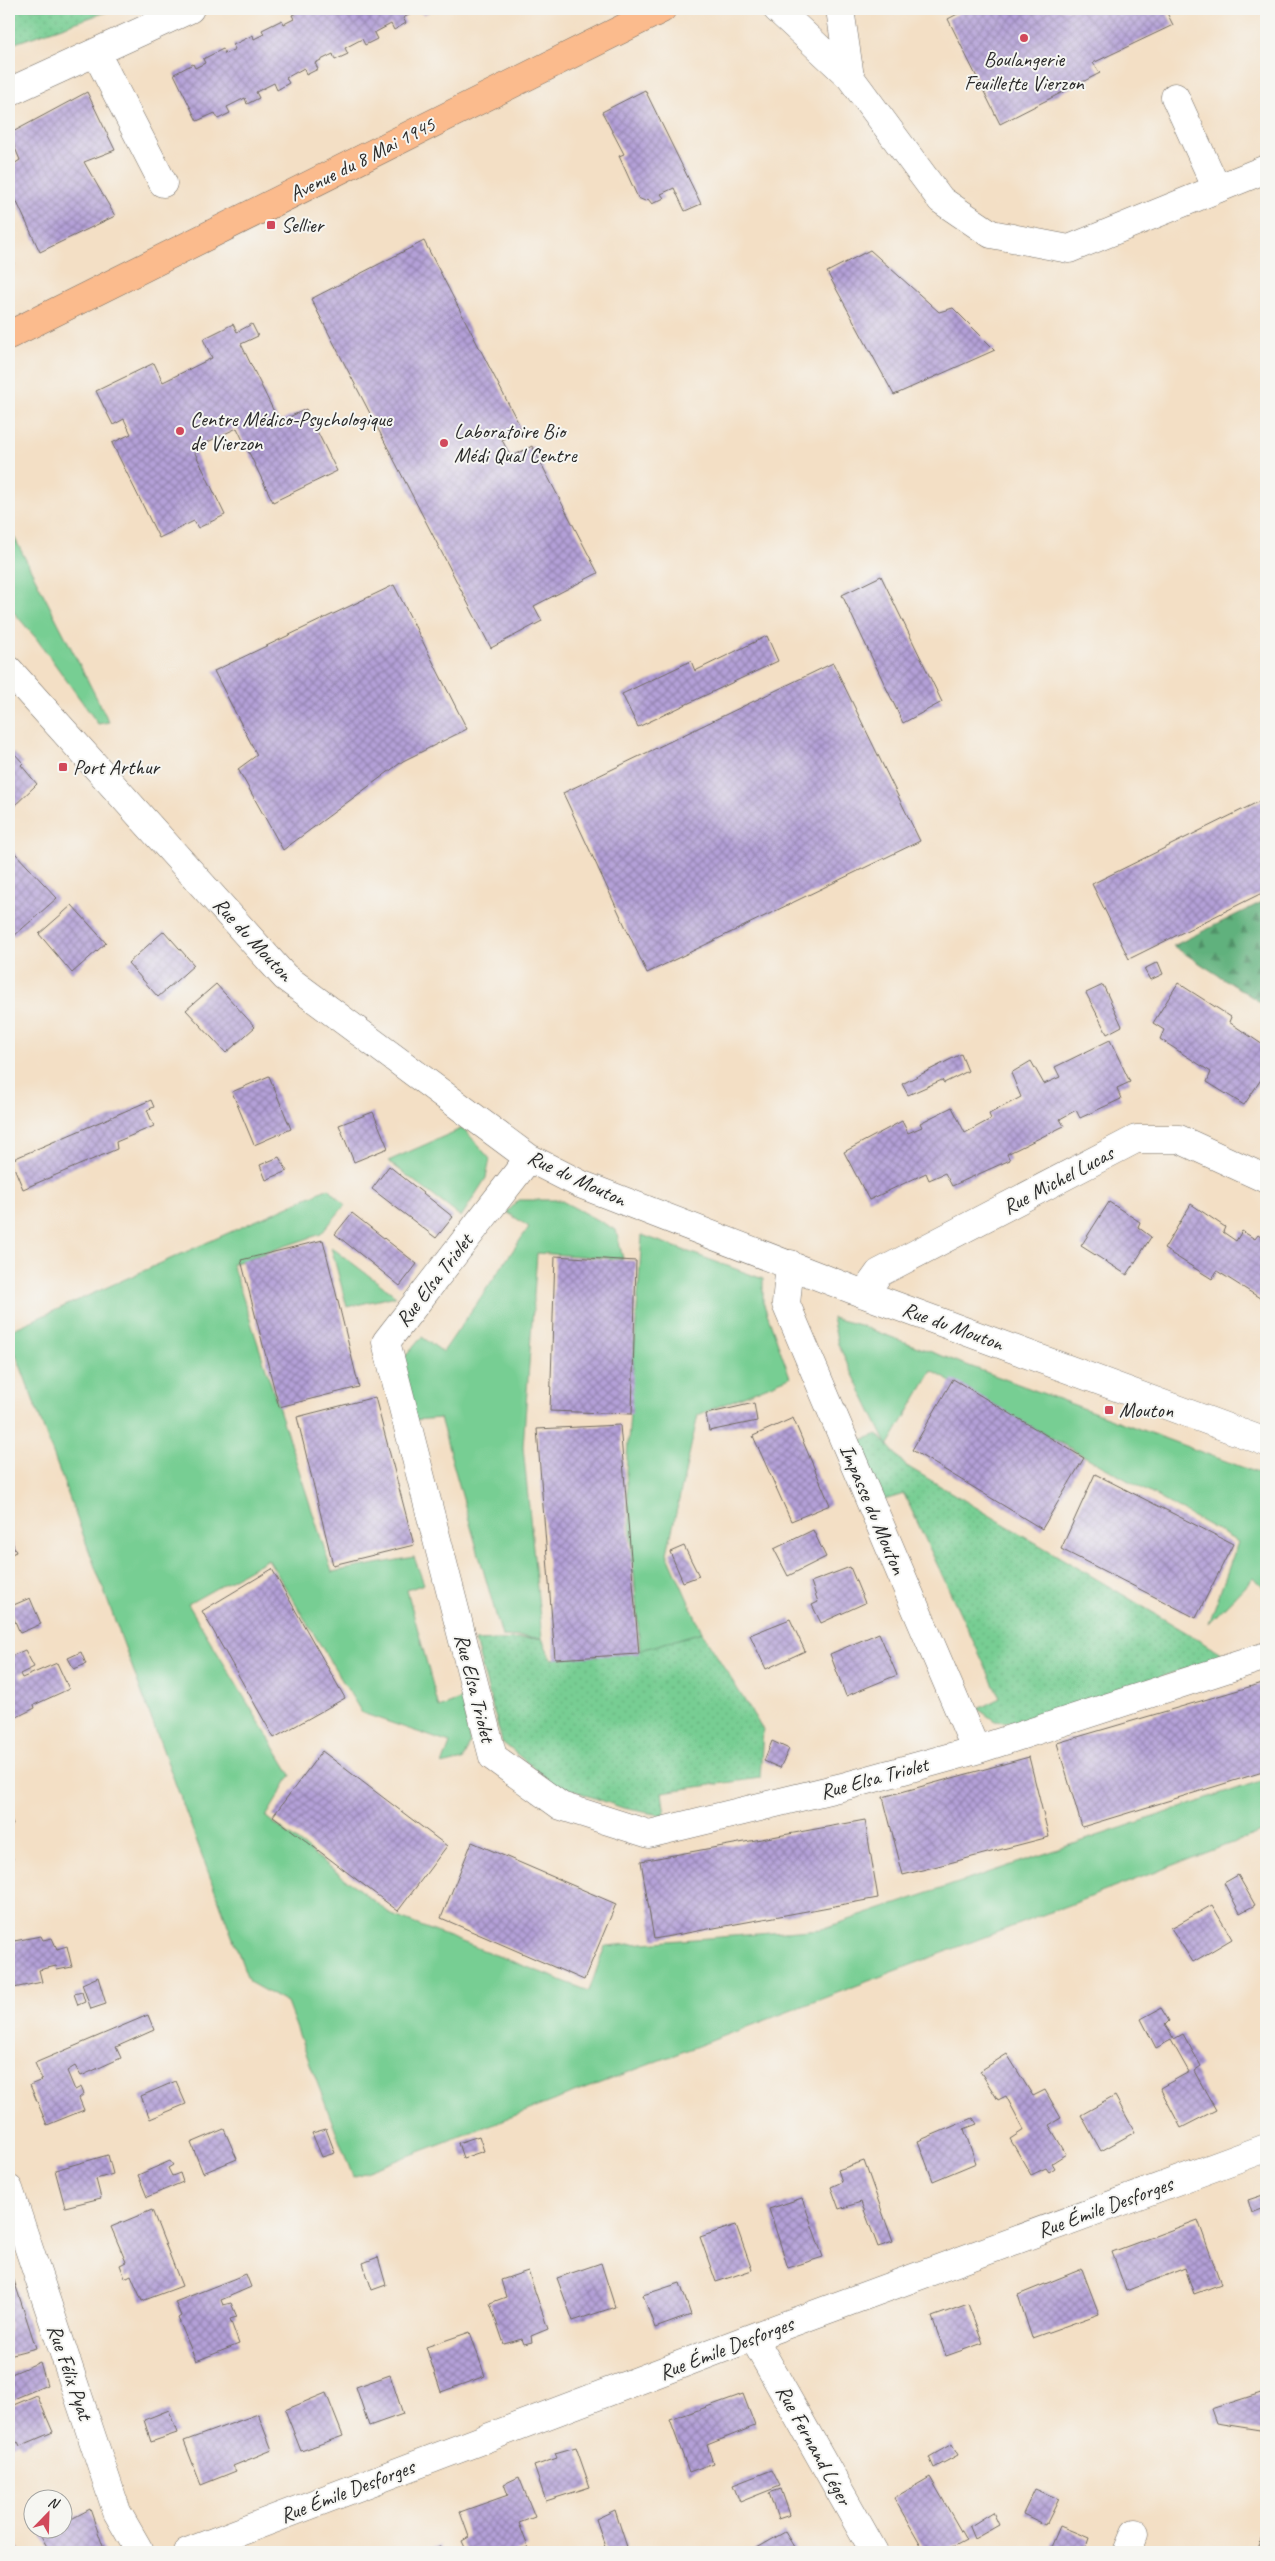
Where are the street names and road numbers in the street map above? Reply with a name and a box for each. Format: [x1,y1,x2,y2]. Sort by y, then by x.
street label: Avenue du 8 Mai 1945 [285,110,441,207]
street label: Rue du Mouton [208,892,300,988]
street label: Rue Michel Lucas [998,1139,1119,1220]
street label: Rue du Mouton [524,1144,632,1213]
street label: Rue Elsa Triolet [390,1227,480,1332]
street label: Rue du Mouton [899,1296,1008,1357]
street label: Impasse du Mouton [834,1440,912,1578]
street label: Rue Elsa Triolet [449,1631,501,1747]
street label: Rue Elsa Triolet [817,1751,933,1805]
street label: Rue Émile Desforges [1034,2170,1178,2243]
street label: Rue Émile Desforges [655,2310,798,2386]
street label: Rue Félix Pyat [42,2321,99,2425]
street label: Rue Fernand Léger [770,2380,858,2511]
street label: Rue Émile Desforges [276,2453,419,2529]

